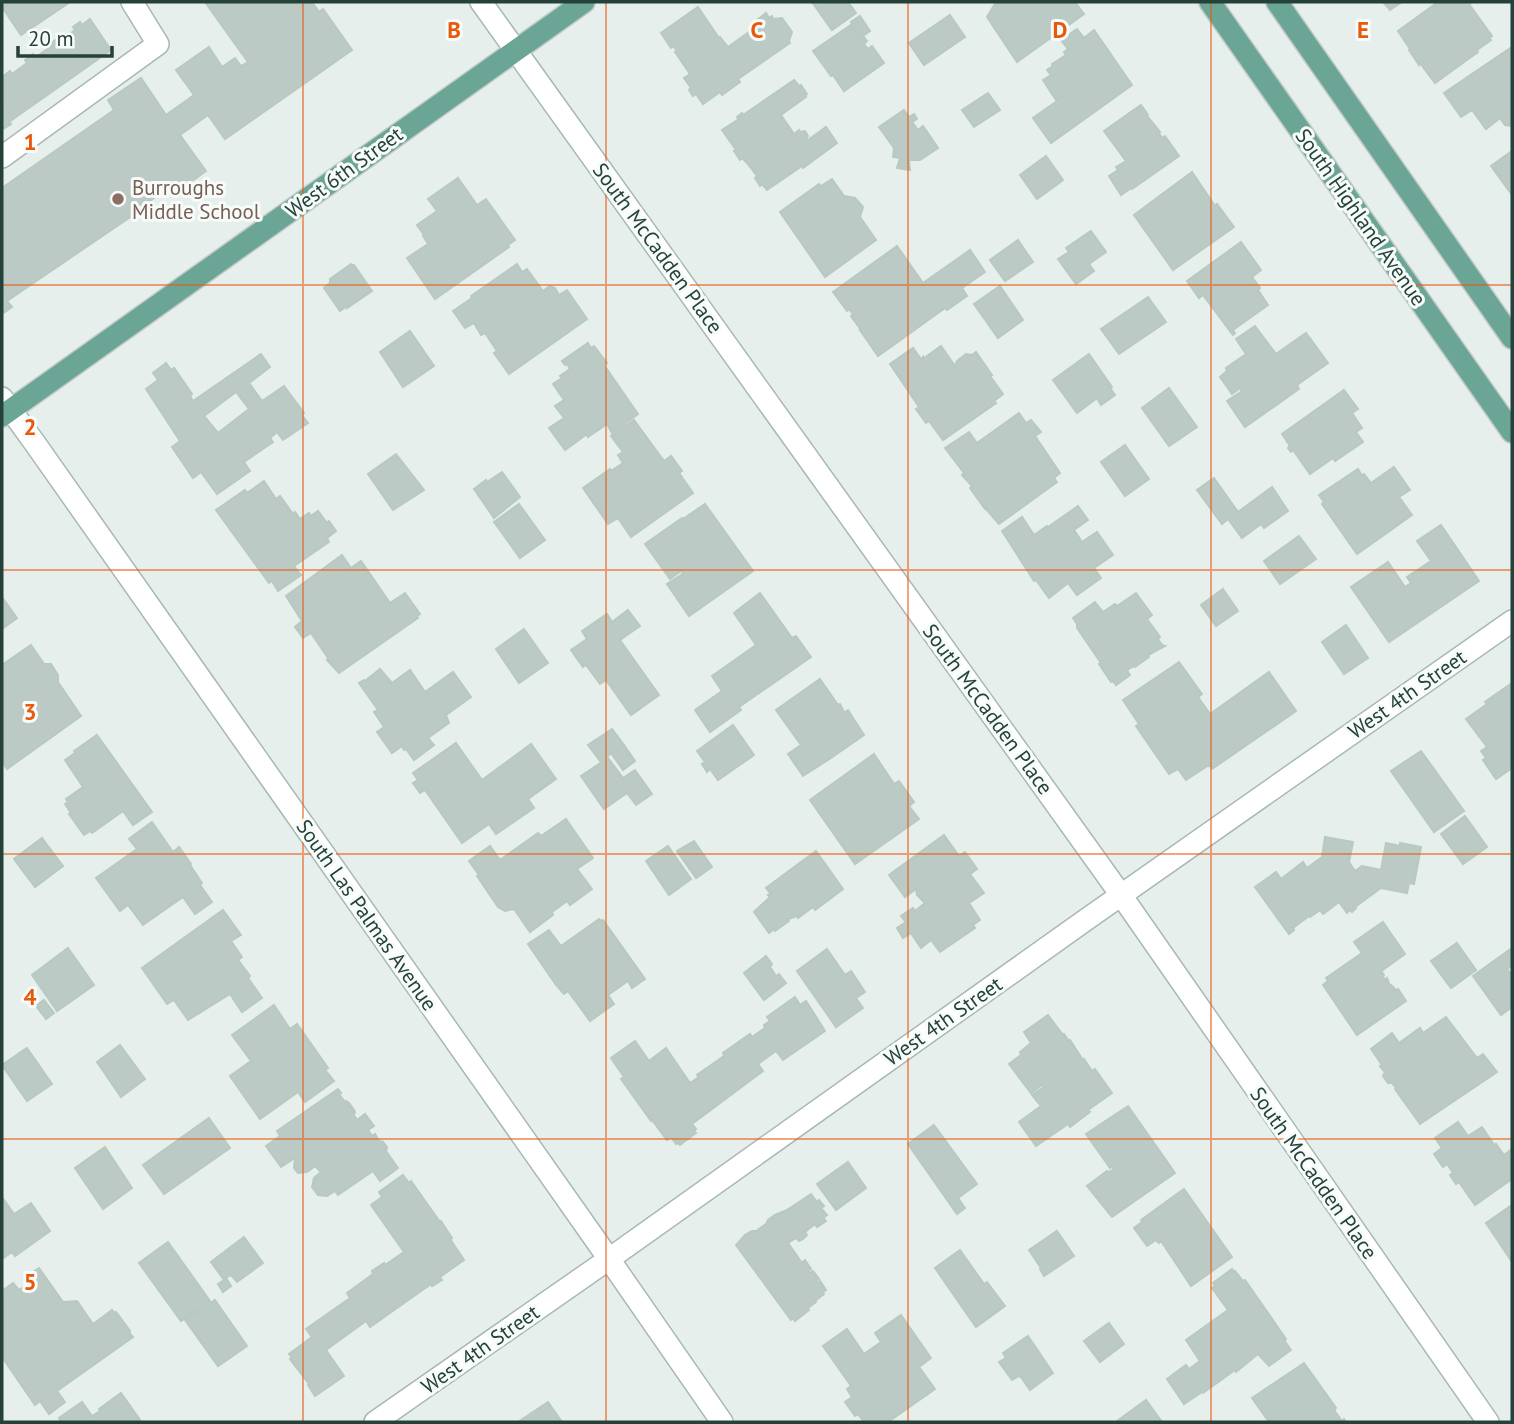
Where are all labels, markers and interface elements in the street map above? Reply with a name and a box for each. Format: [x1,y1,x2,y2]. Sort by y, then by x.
scale bar [18,14,112,58]
text: B [447,15,461,44]
text: C [751,15,764,44]
text: D [1053,15,1067,44]
text: E [1357,15,1369,44]
text: 20 m [28,25,74,52]
street label: West 6th Street [280,121,408,223]
street label: South Highland Avenue [1290,123,1432,311]
text: 1 [23,127,37,156]
street label: South McCadden Place [587,157,729,339]
place label: Burroughs Middle School [132,174,260,225]
marker: Burroughs Middle School [110,191,126,207]
text: 2 [23,412,37,441]
street label: South McCadden Place [917,618,1059,800]
street label: West 4th Street [1343,643,1471,745]
text: 3 [23,697,37,726]
street label: South Las Palmas Avenue [291,814,443,1016]
street label: West 4th Street [879,970,1007,1072]
text: 4 [23,982,37,1011]
street label: South McCadden Place [1244,1082,1384,1264]
text: 5 [23,1267,37,1296]
street label: West 4th Street [416,1298,544,1400]

